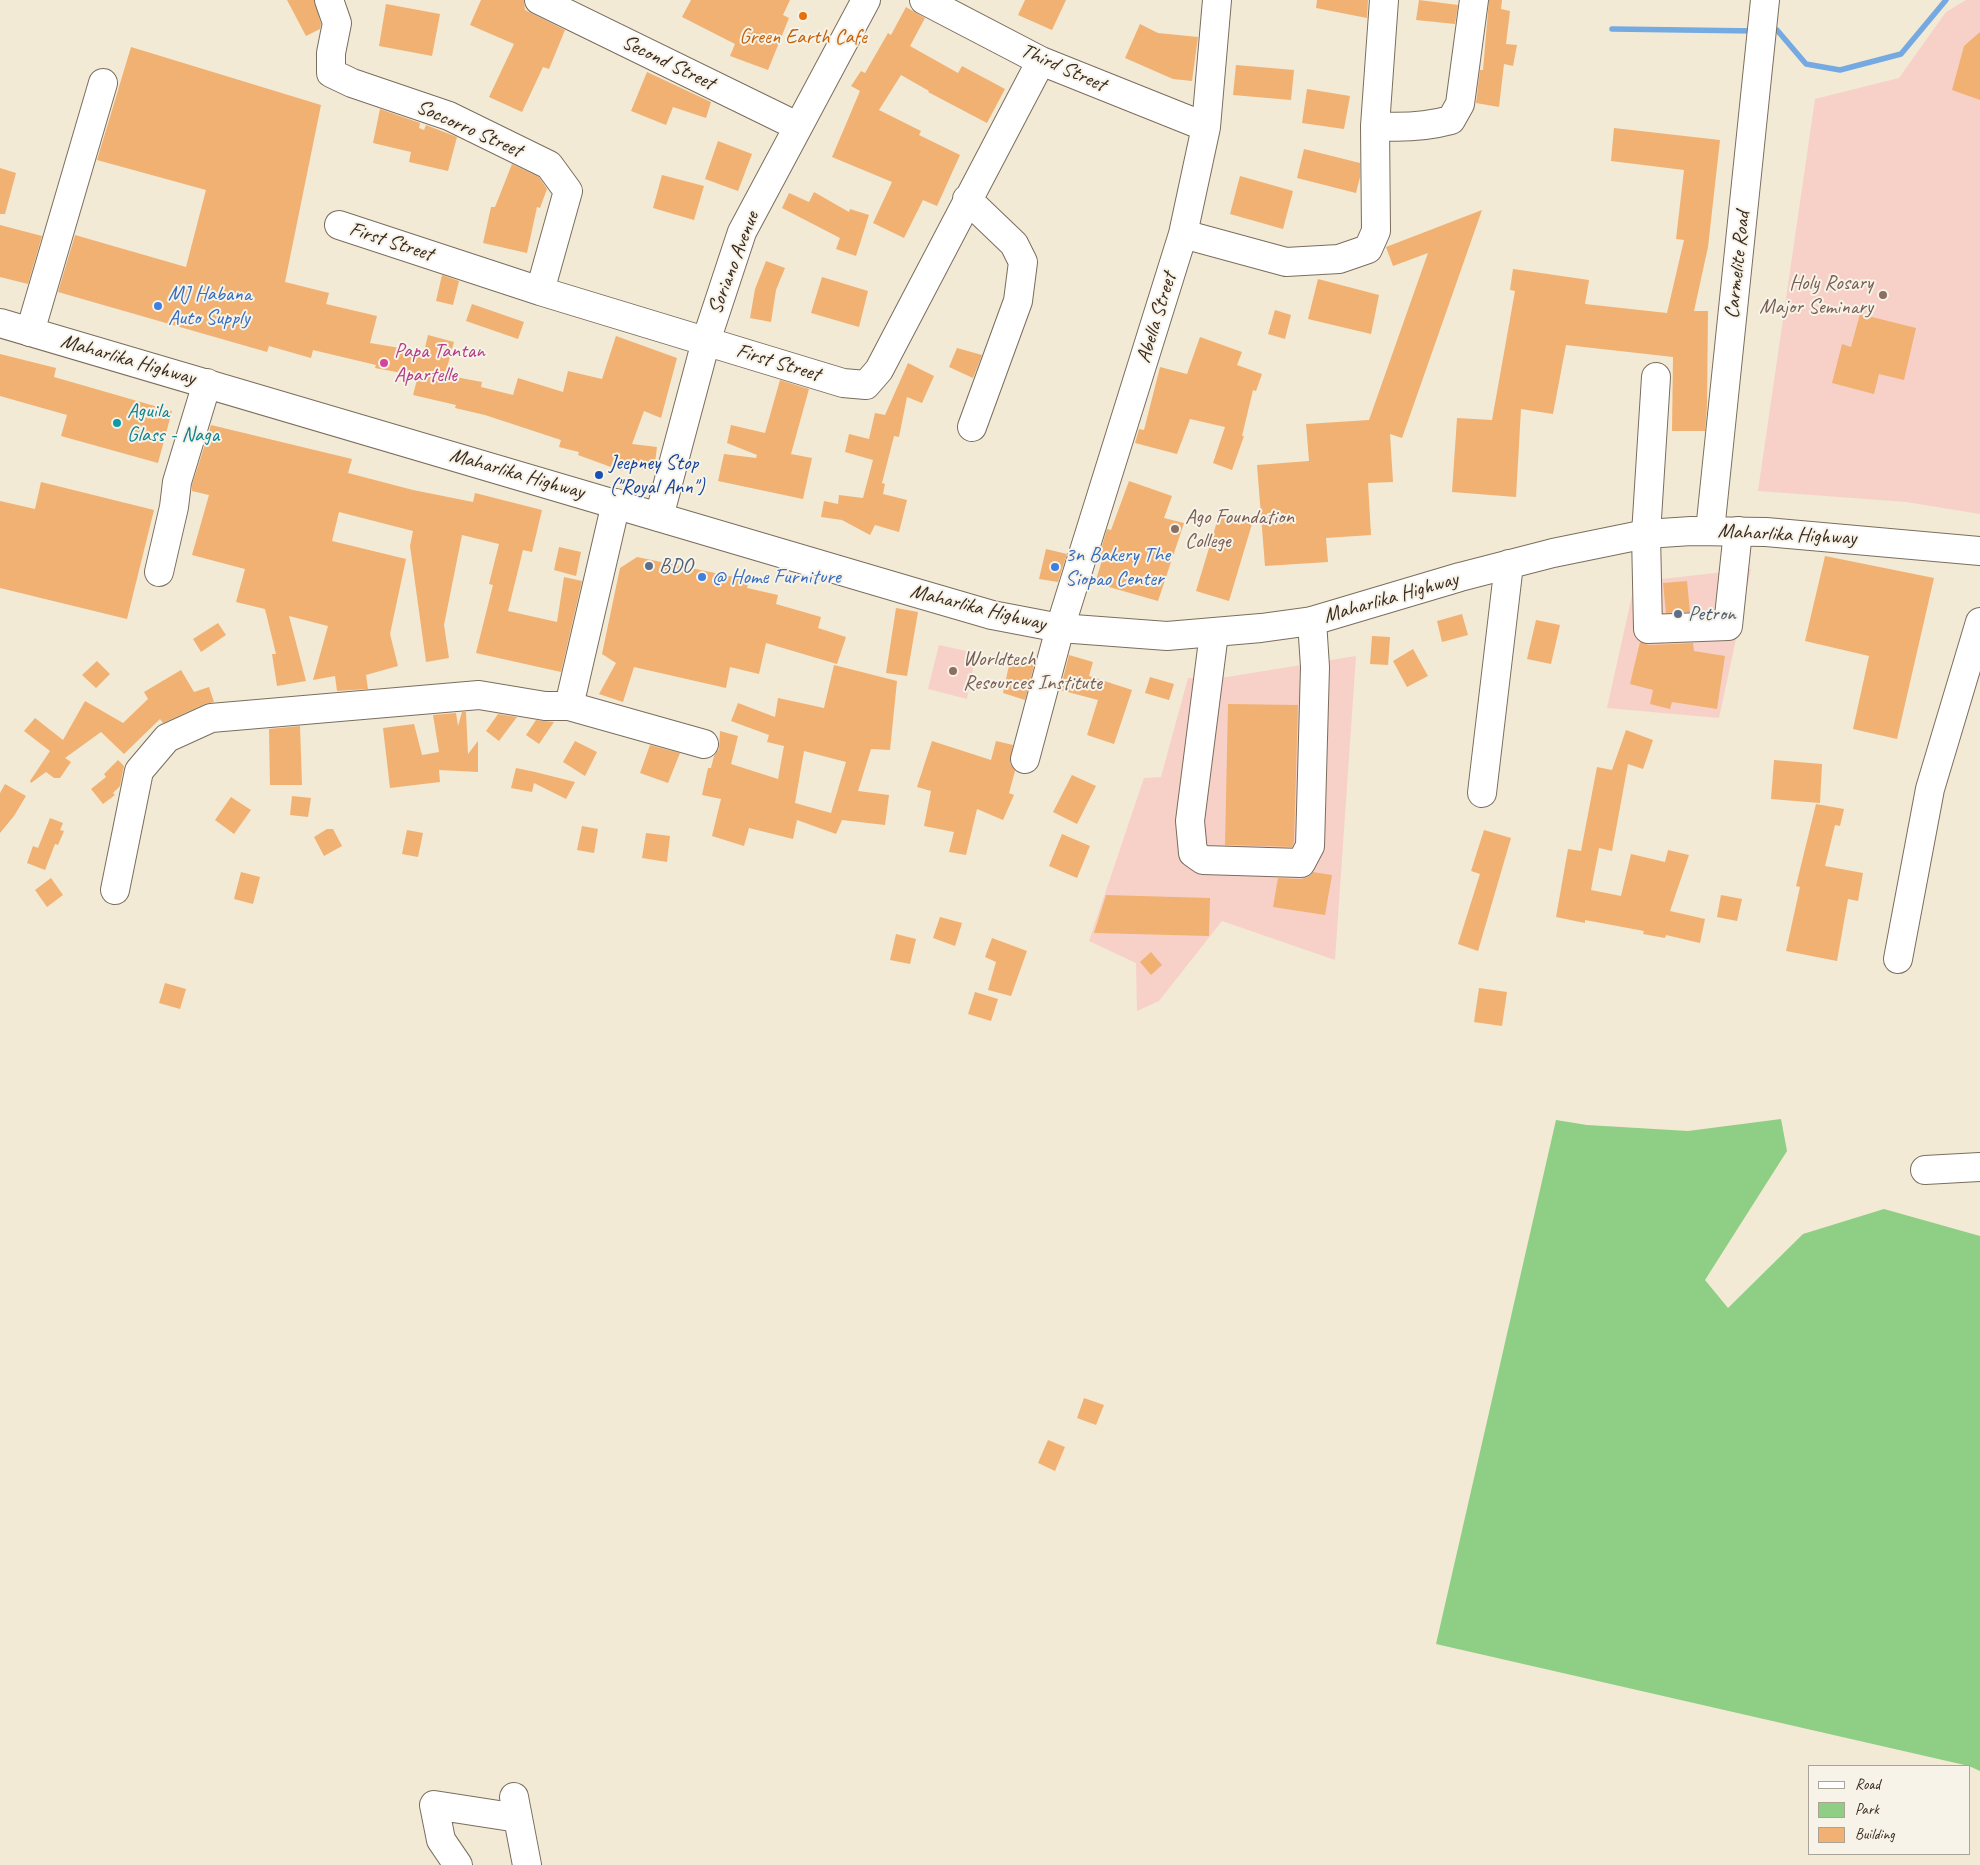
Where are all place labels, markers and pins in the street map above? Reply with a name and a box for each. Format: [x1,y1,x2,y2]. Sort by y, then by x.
marker: Green Earth Cafe [797,10,809,22]
place label: Green Earth Cafe [739,24,867,50]
place label: Holy Rosary Major Seminary [1759,270,1873,320]
place label: MJ Habana Auto Supply [168,281,251,331]
marker: Holy Rosary Major Seminary [1877,289,1889,301]
marker: MJ Habana Auto Supply [152,300,164,312]
place label: Papa Tantan Apartelle [394,338,485,388]
marker: Papa Tantan Apartelle [378,357,390,369]
place label: Aguila Glass - Naga [127,398,219,448]
marker: Aguila Glass - Naga [111,417,123,429]
place label: Jeepney Stop ("Royal Ann") [609,450,705,500]
marker: Jeepney Stop ("Royal Ann") [593,469,605,481]
place label: Ago Foundation College [1185,504,1294,554]
marker: Ago Foundation College [1169,523,1181,535]
place label: 3n Bakery The Siopao Center [1065,542,1170,592]
place label: BDO [659,553,692,579]
marker: BDO [643,560,655,572]
marker: 3n Bakery The Siopao Center [1049,561,1061,573]
place label: @ Home Furniture [712,564,841,590]
marker: @ Home Furniture [696,571,708,583]
place label: Petron [1688,601,1736,627]
marker: Petron [1672,608,1684,620]
place label: Worldtech Resources Institute [963,646,1102,696]
marker: Worldtech Resources Institute [947,665,959,677]

